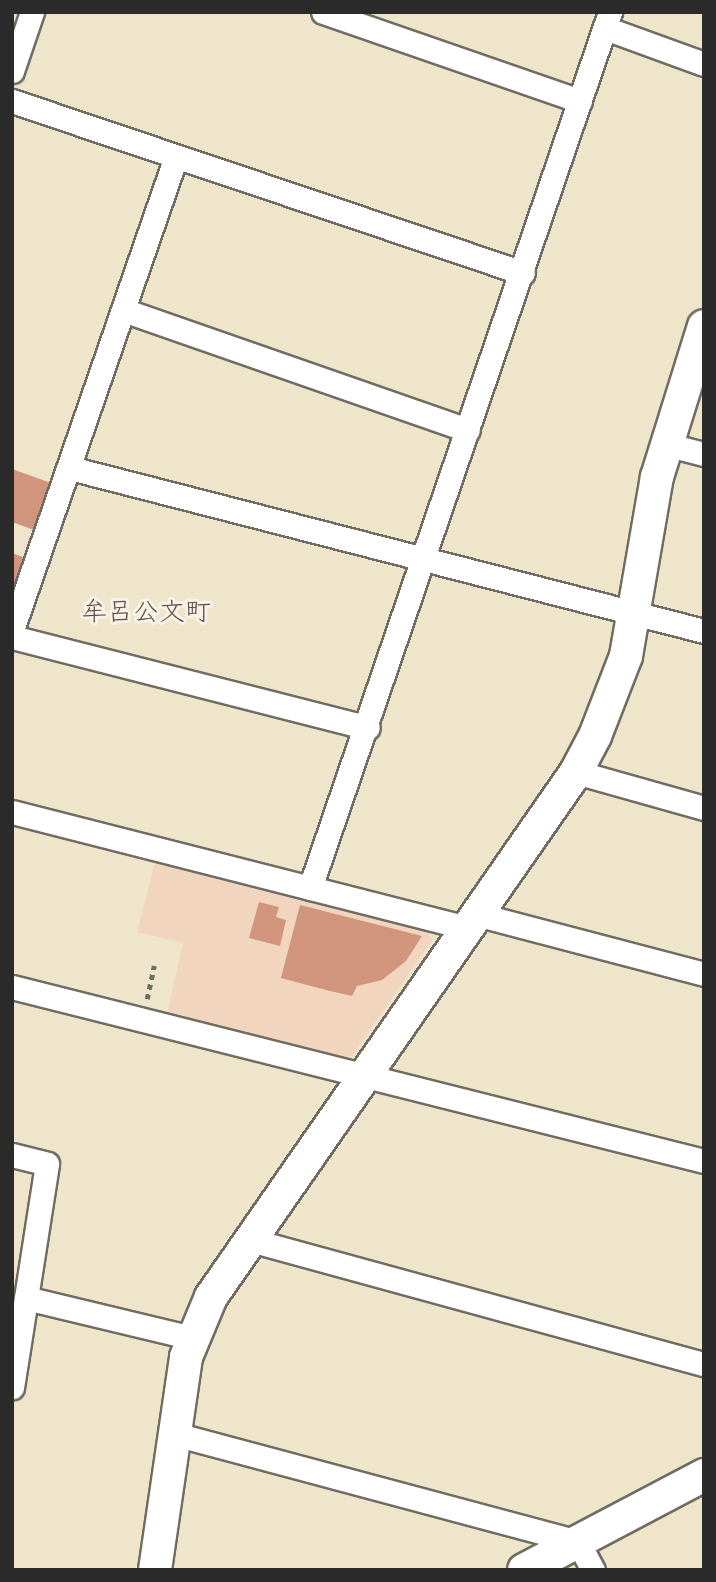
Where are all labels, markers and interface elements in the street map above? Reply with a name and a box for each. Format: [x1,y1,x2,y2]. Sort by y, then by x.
district label: 牟呂公文町 [81,599,211,631]

